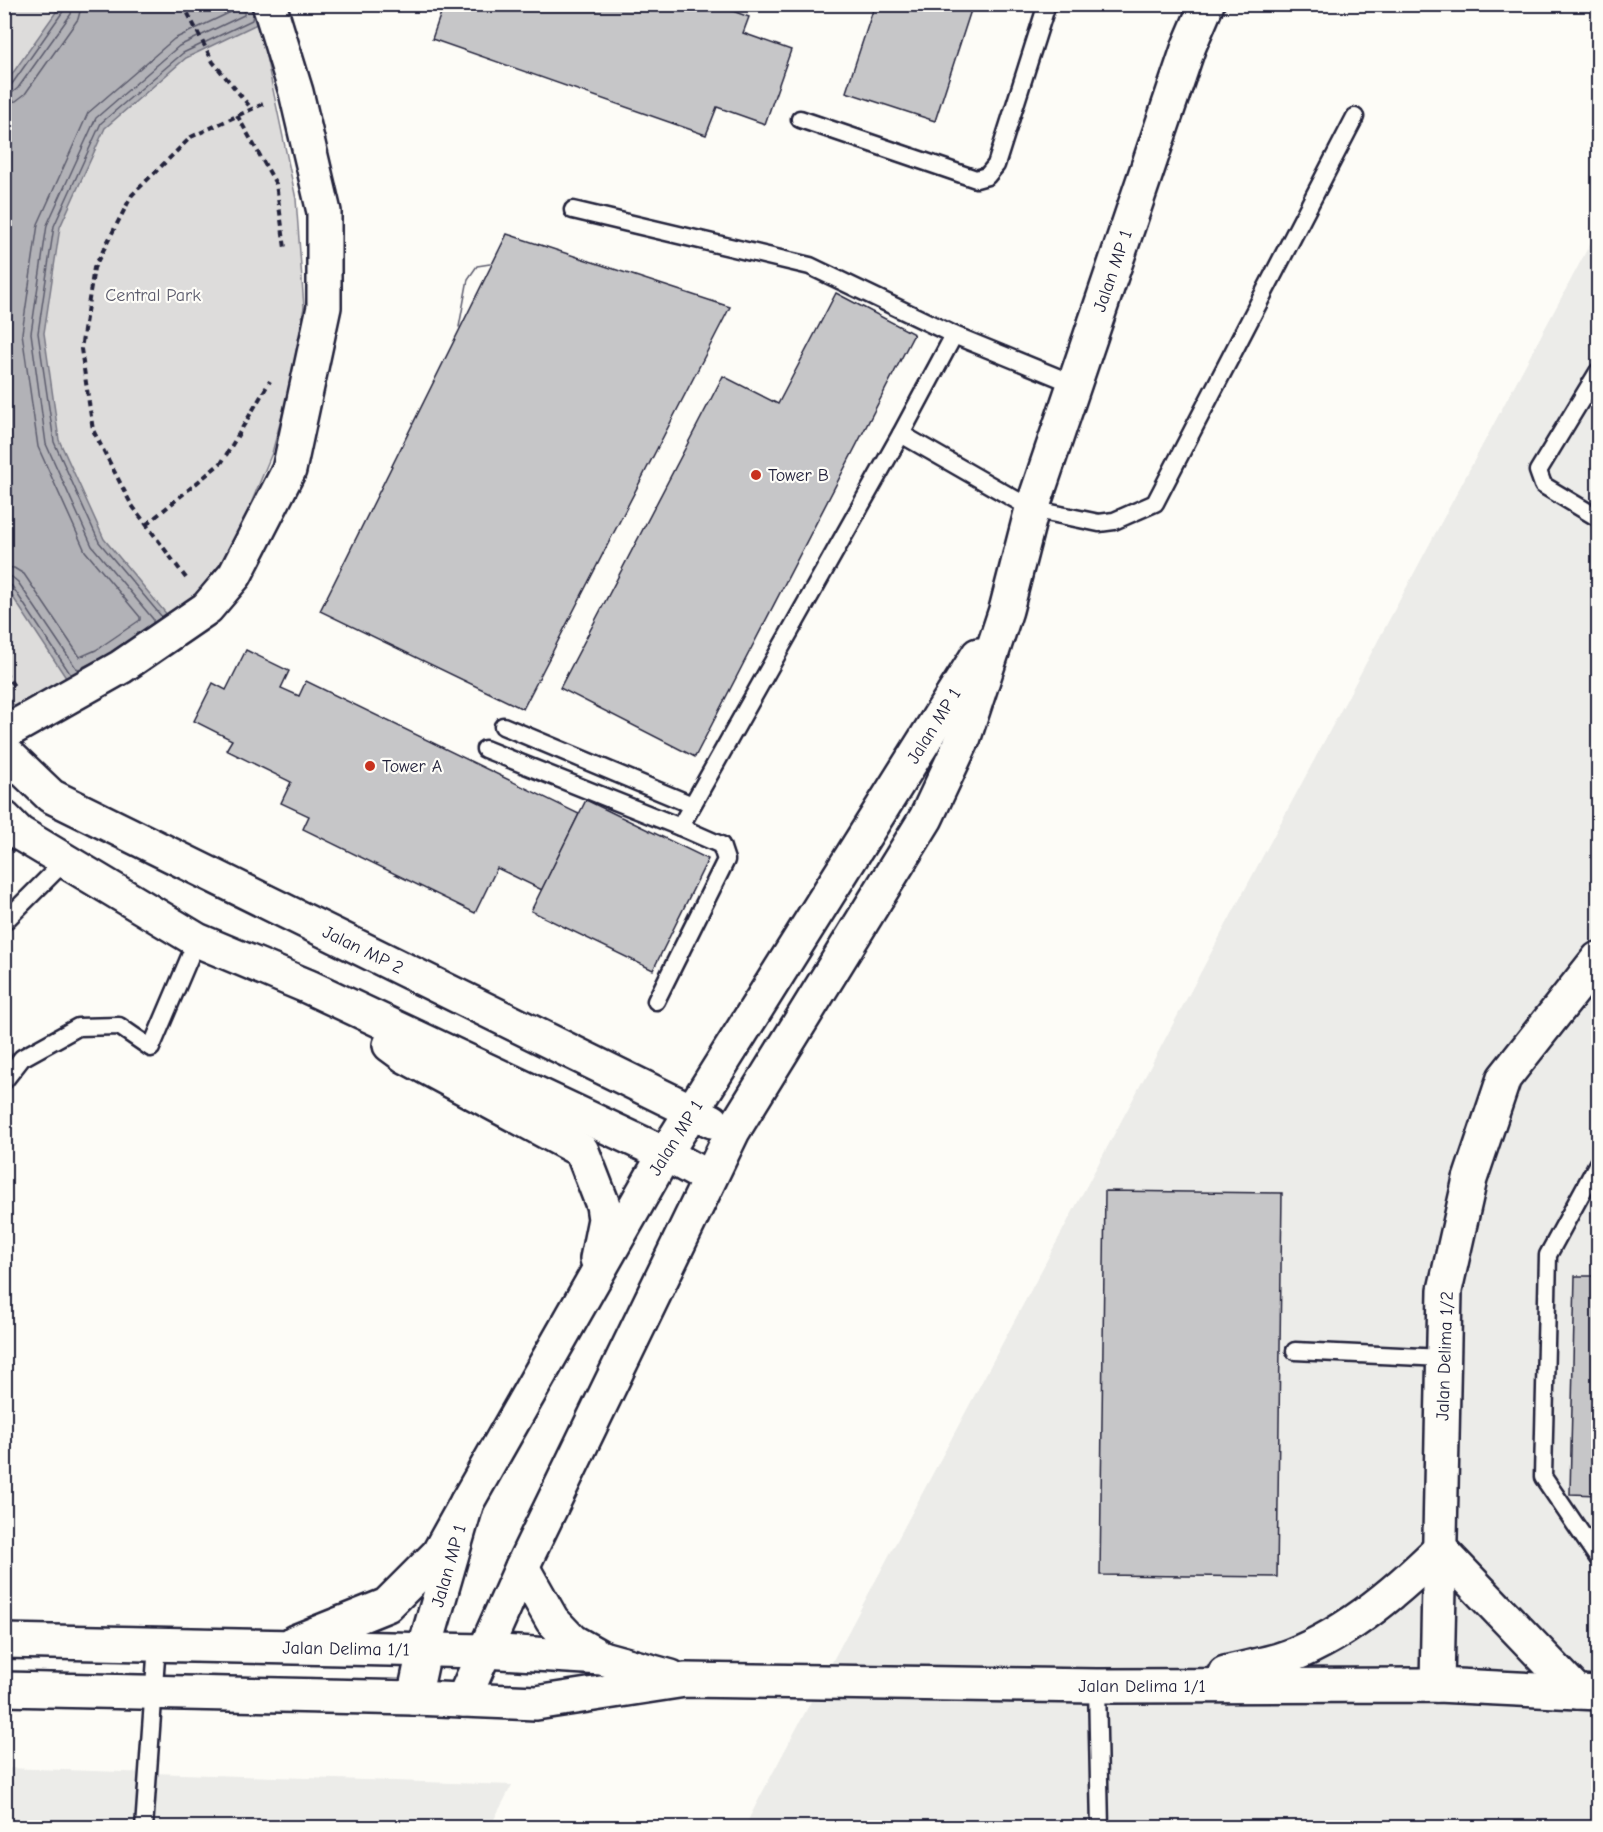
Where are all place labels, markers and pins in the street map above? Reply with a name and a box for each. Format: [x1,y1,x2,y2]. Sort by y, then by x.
place label: Tower B [768,465,829,486]
marker: Tower B [749,468,763,482]
place label: Tower A [382,756,442,777]
marker: Tower A [363,759,377,773]

